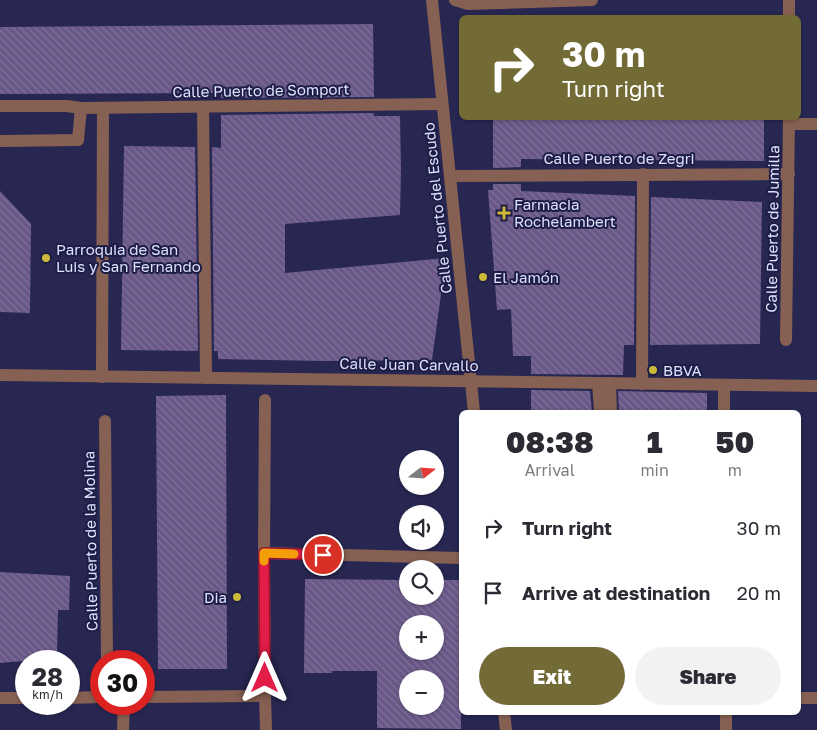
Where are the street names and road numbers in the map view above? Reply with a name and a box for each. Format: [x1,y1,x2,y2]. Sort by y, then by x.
street label: Calle Puerto de Somport [172,79,350,101]
street label: Calle Puerto del Escudo [419,121,455,295]
street label: Calle Puerto de Jumilla [762,145,782,313]
street label: Calle Puerto de Zegri [543,149,695,167]
street label: Calle Juan Carvallo [339,354,479,374]
street label: Calle Puerto de la Molina [79,451,101,631]

